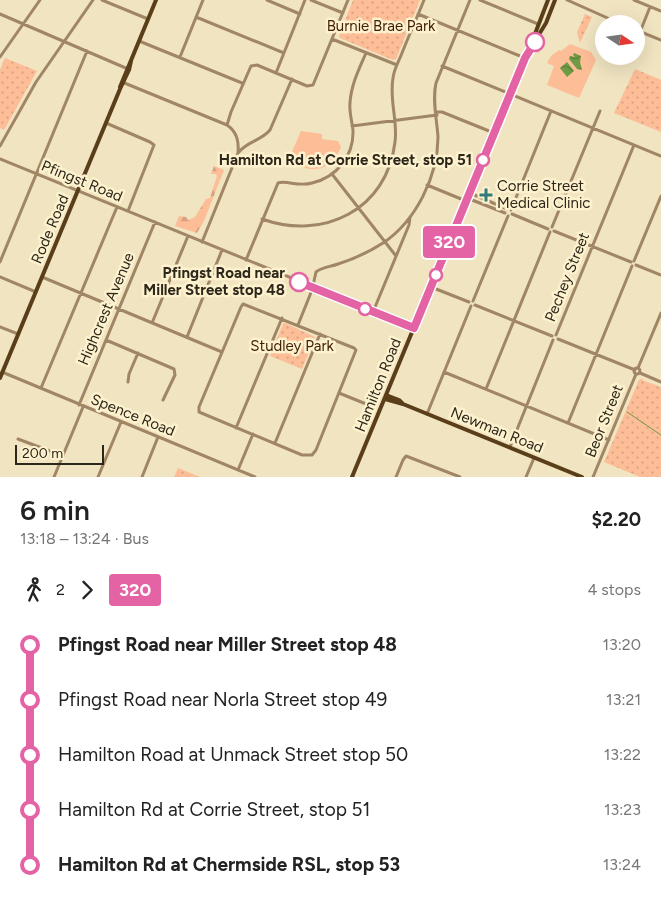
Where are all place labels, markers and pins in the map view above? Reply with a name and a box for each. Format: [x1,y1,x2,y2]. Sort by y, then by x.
unlabelled marker [525,32,545,52]
place label: Hamilton Rd at Corrie Street, stop 51 [219,151,472,169]
marker: Hamilton Rd at Corrie Street, stop 51 [476,153,490,167]
place label: Corrie Street Medical Clinic [497,177,590,212]
marker: Corrie Street Medical Clinic [479,188,493,202]
place label: Pfingst Road near Miller Street stop 48 [143,264,285,299]
unlabelled marker [429,268,443,282]
marker: Pfingst Road near Miller Street stop 48 [289,272,309,292]
unlabelled marker [358,302,372,316]

